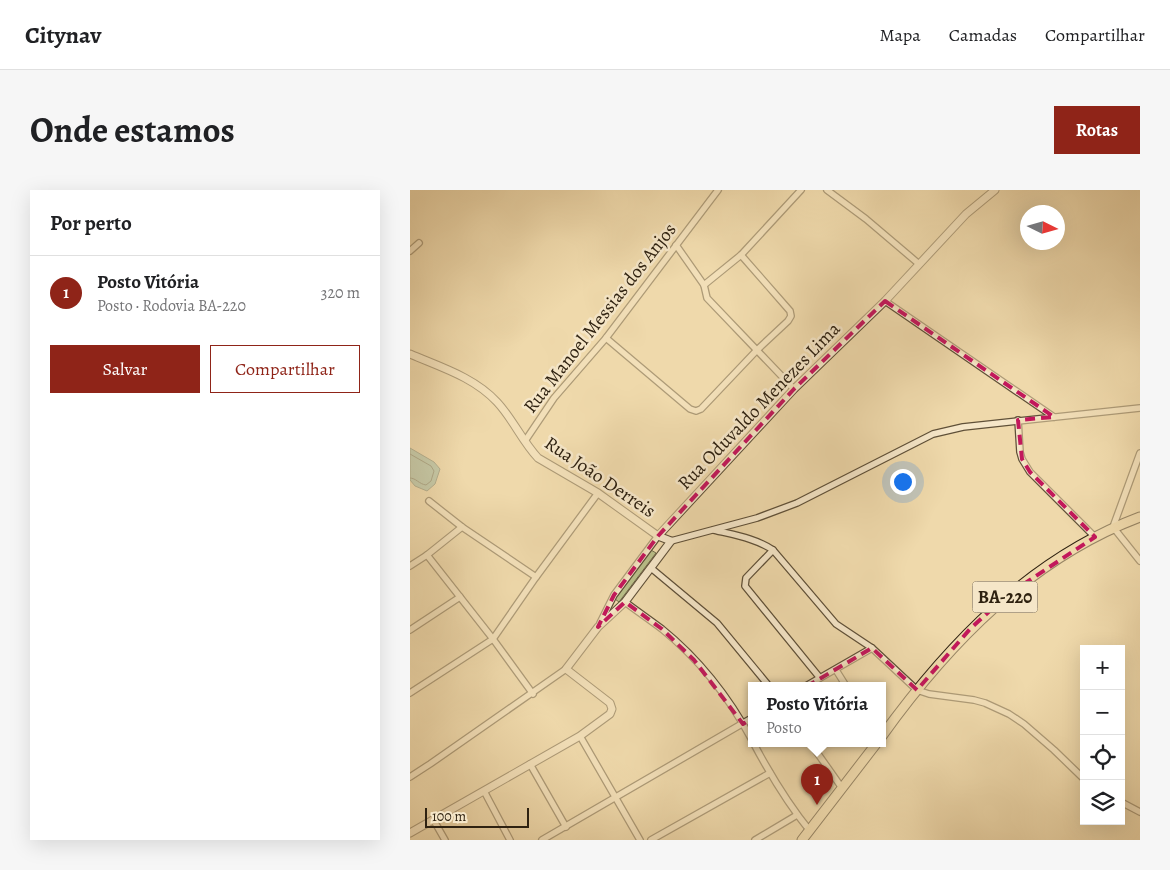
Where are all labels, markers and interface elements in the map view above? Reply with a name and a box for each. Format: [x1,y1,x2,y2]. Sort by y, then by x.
text: Citynav [25,19,101,51]
text: Mapa [879,23,921,47]
text: Camadas [949,23,1017,47]
text: Compartilhar [1045,23,1145,47]
text: Onde estamos [30,106,235,154]
button: Rotas [1054,106,1140,154]
north arrow [1020,205,1065,250]
text: Por perto [50,209,132,237]
street label: Rua Manoel Messias dos Anjos [518,218,682,418]
text: Posto Vitória [97,269,199,295]
text: 1 [63,282,69,304]
text: 320 m [321,282,360,304]
text: Posto · Rodovia BA-220 [97,295,246,317]
street label: Rua Oduvaldo Menezes Lima [672,316,846,496]
button: Salvar [50,345,200,393]
button: Compartilhar [210,345,360,393]
street label: Rua João Derreis [539,430,661,524]
your location [890,469,916,495]
road number: BA-220 [972,582,1038,612]
map controls [1080,645,1125,825]
button: + [1080,645,1125,690]
popup [748,682,886,747]
button: − [1080,690,1125,735]
text: Posto Vitória [766,691,868,717]
text: Posto [766,717,802,739]
button: locate [1080,735,1125,780]
pin: 1 [801,764,833,805]
button: layers [1080,780,1125,825]
scale bar [425,805,529,828]
text: 100 m [432,807,466,826]

